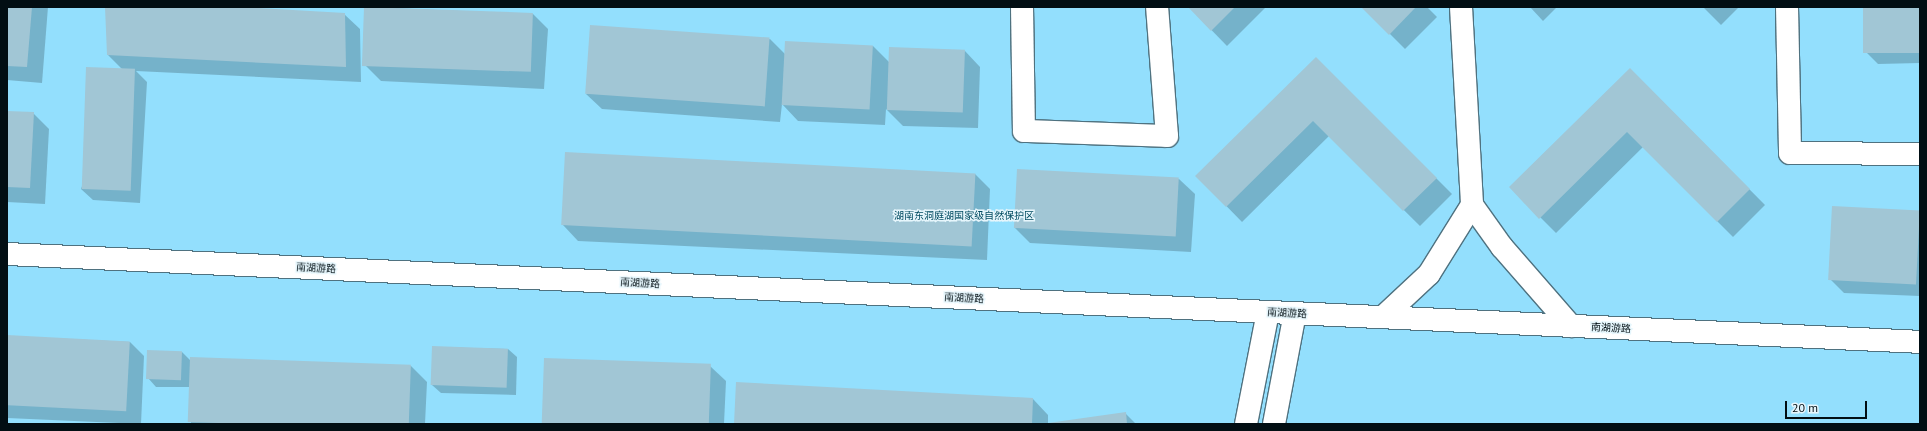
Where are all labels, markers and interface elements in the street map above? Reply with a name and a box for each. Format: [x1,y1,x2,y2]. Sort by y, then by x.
park label: 湖南东洞庭湖国家级自然保护区 [894,210,1034,222]
street label: 南湖游路 [296,261,336,275]
street label: 南湖游路 [620,276,660,290]
street label: 南湖游路 [944,291,984,305]
street label: 南湖游路 [1267,306,1307,320]
street label: 南湖游路 [1591,321,1631,335]
scale bar [1787,393,1869,419]
text: 20 m [1792,400,1818,415]

